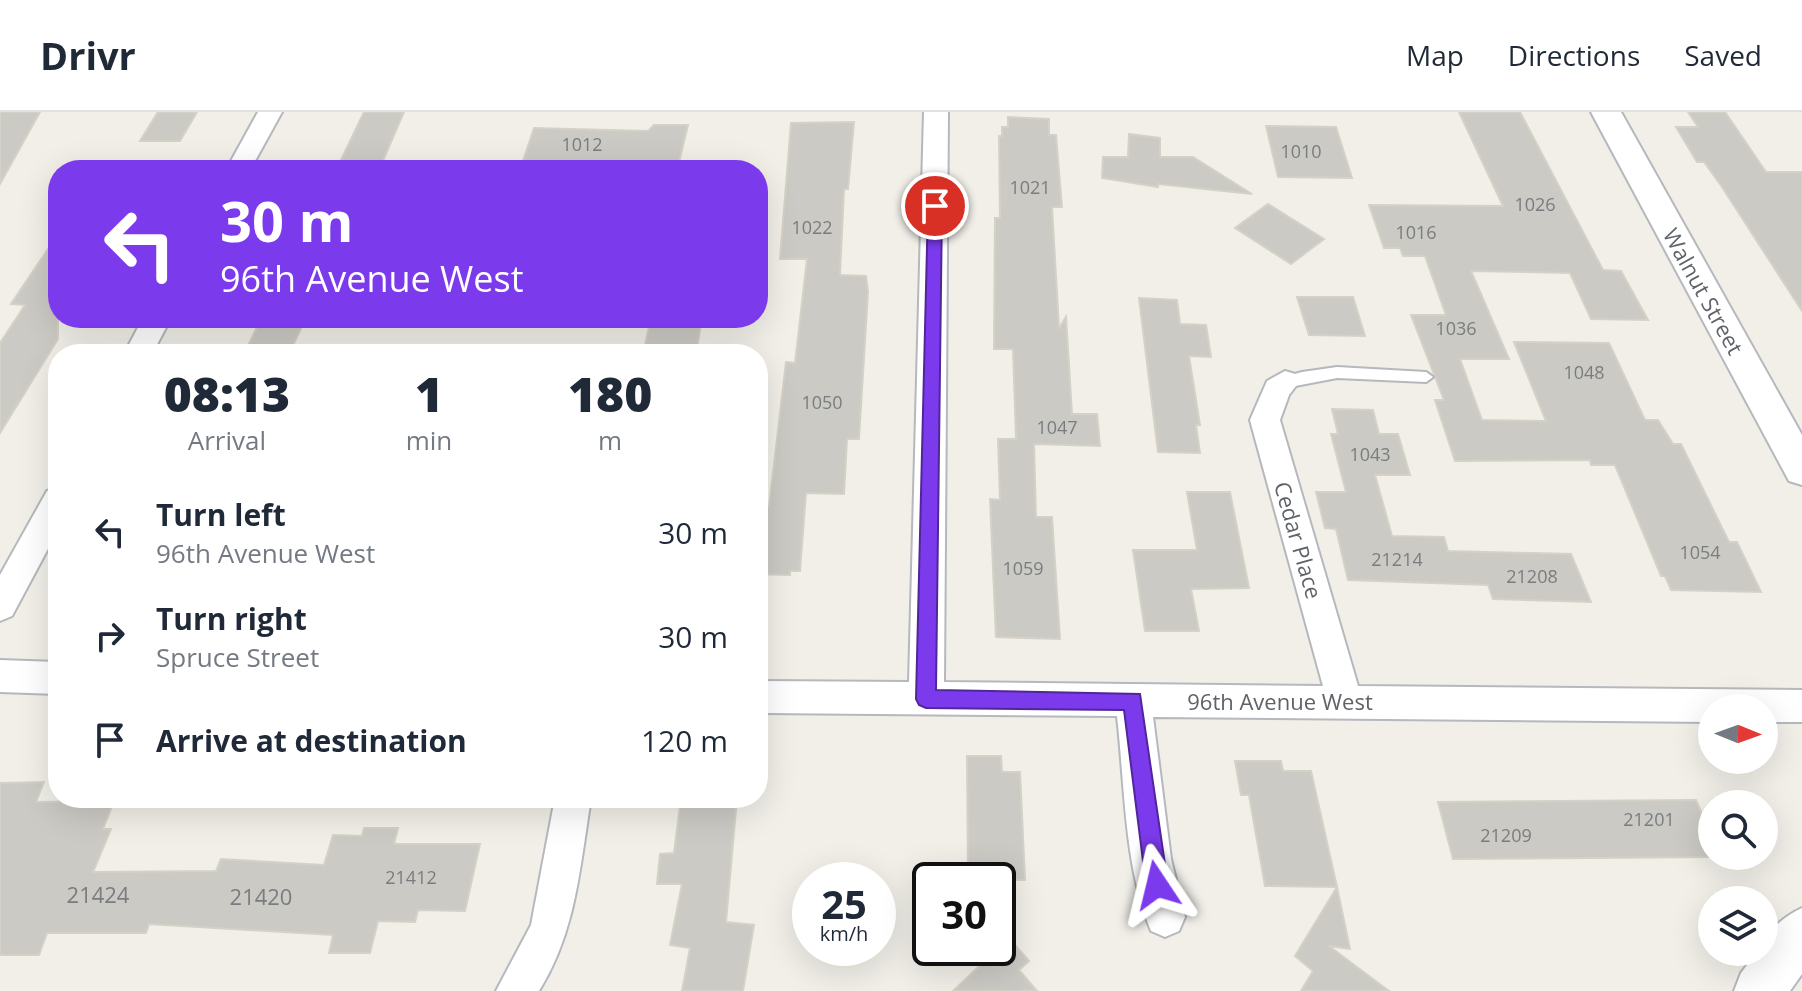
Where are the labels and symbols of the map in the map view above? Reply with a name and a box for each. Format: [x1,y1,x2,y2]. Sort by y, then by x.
house number: 1012 [561,132,603,156]
house number: 1010 [1280,139,1322,163]
pin [901,172,969,240]
house number: 1021 [1009,175,1051,199]
house number: 1026 [1514,192,1556,216]
house number: 1022 [791,215,833,239]
house number: 1016 [1395,220,1437,244]
street label: Walnut Street [1657,222,1751,360]
house number: 1036 [1435,316,1477,340]
house number: 1048 [1563,360,1605,384]
house number: 1050 [801,390,843,414]
house number: 1047 [1036,415,1078,439]
house number: 1043 [1349,442,1391,466]
street label: Cedar Place [1268,478,1330,602]
house number: 1054 [1679,540,1721,564]
house number: 21214 [1371,547,1423,571]
house number: 1059 [1002,556,1044,580]
house number: 21208 [1506,564,1558,588]
street label: 96th Avenue West [1187,686,1373,716]
north arrow [1698,694,1778,774]
house number: 21201 [1623,807,1675,831]
house number: 21209 [1480,823,1532,847]
position arrow [1115,843,1199,927]
speed limit sign: 30 [912,862,1016,966]
house number: 21412 [385,865,437,889]
house number: 21424 [67,879,130,909]
house number: 21420 [230,881,292,911]

